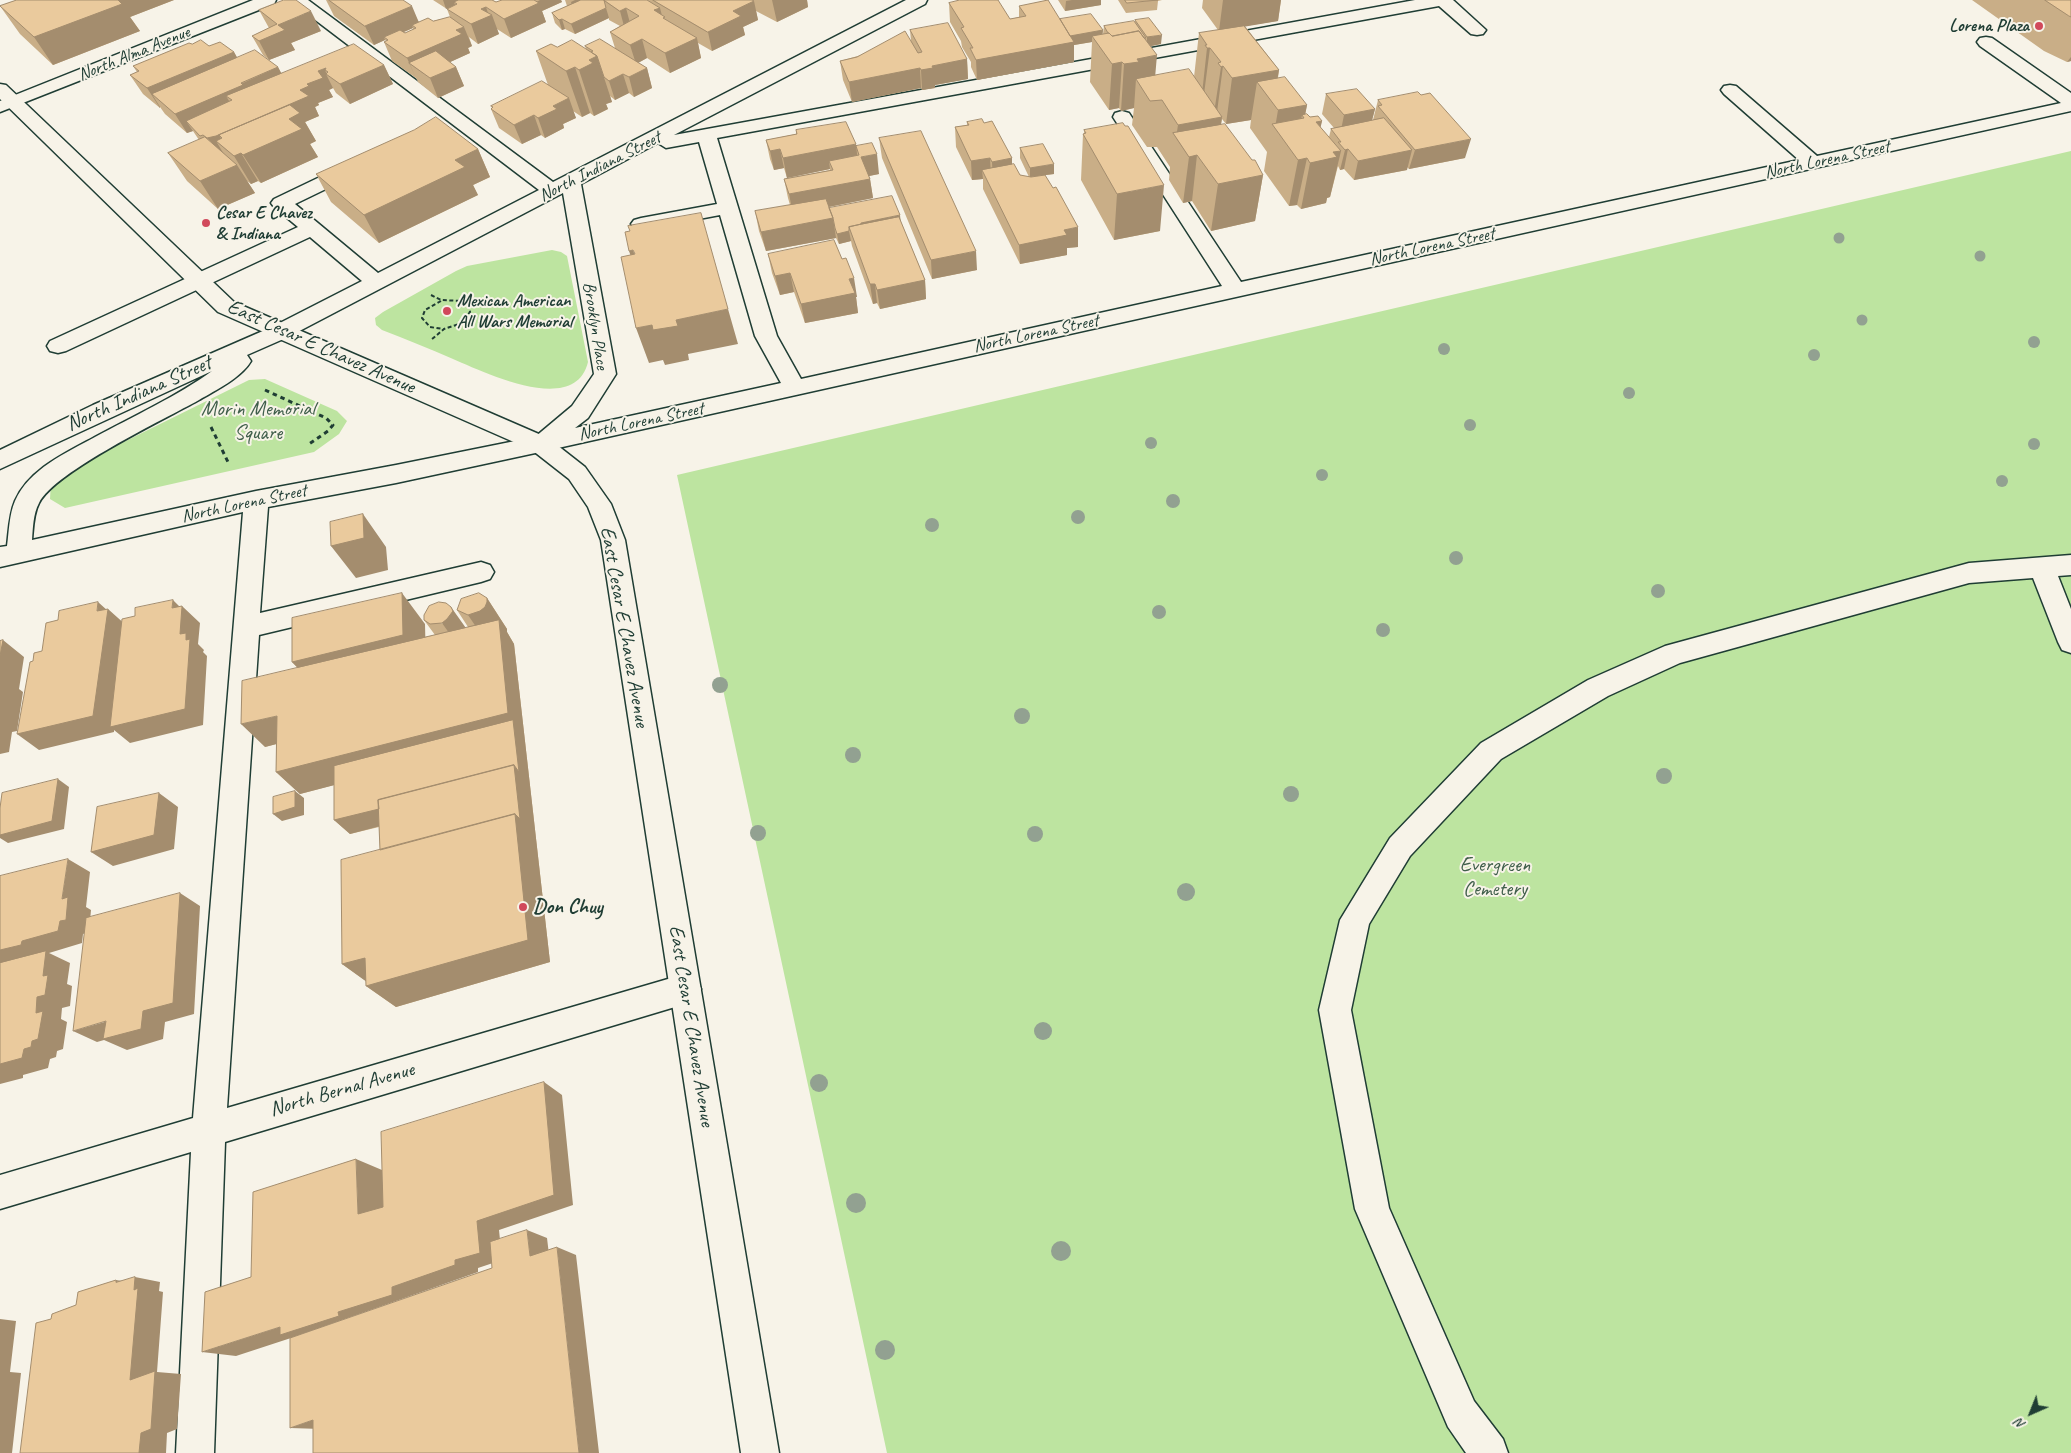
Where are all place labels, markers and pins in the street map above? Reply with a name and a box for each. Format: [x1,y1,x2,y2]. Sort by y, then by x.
place label: Lorena Plaza [1949,15,2029,37]
marker: Lorena Plaza [2033,20,2045,32]
place label: Cesar E Chavez & Indiana [216,202,312,244]
marker: Cesar E Chavez & Indiana [200,217,212,229]
place label: Mexican American All Wars Memorial [457,290,572,332]
marker: Mexican American All Wars Memorial [441,305,453,317]
place label: Don Chuy [533,894,603,920]
marker: Don Chuy [517,901,529,913]

